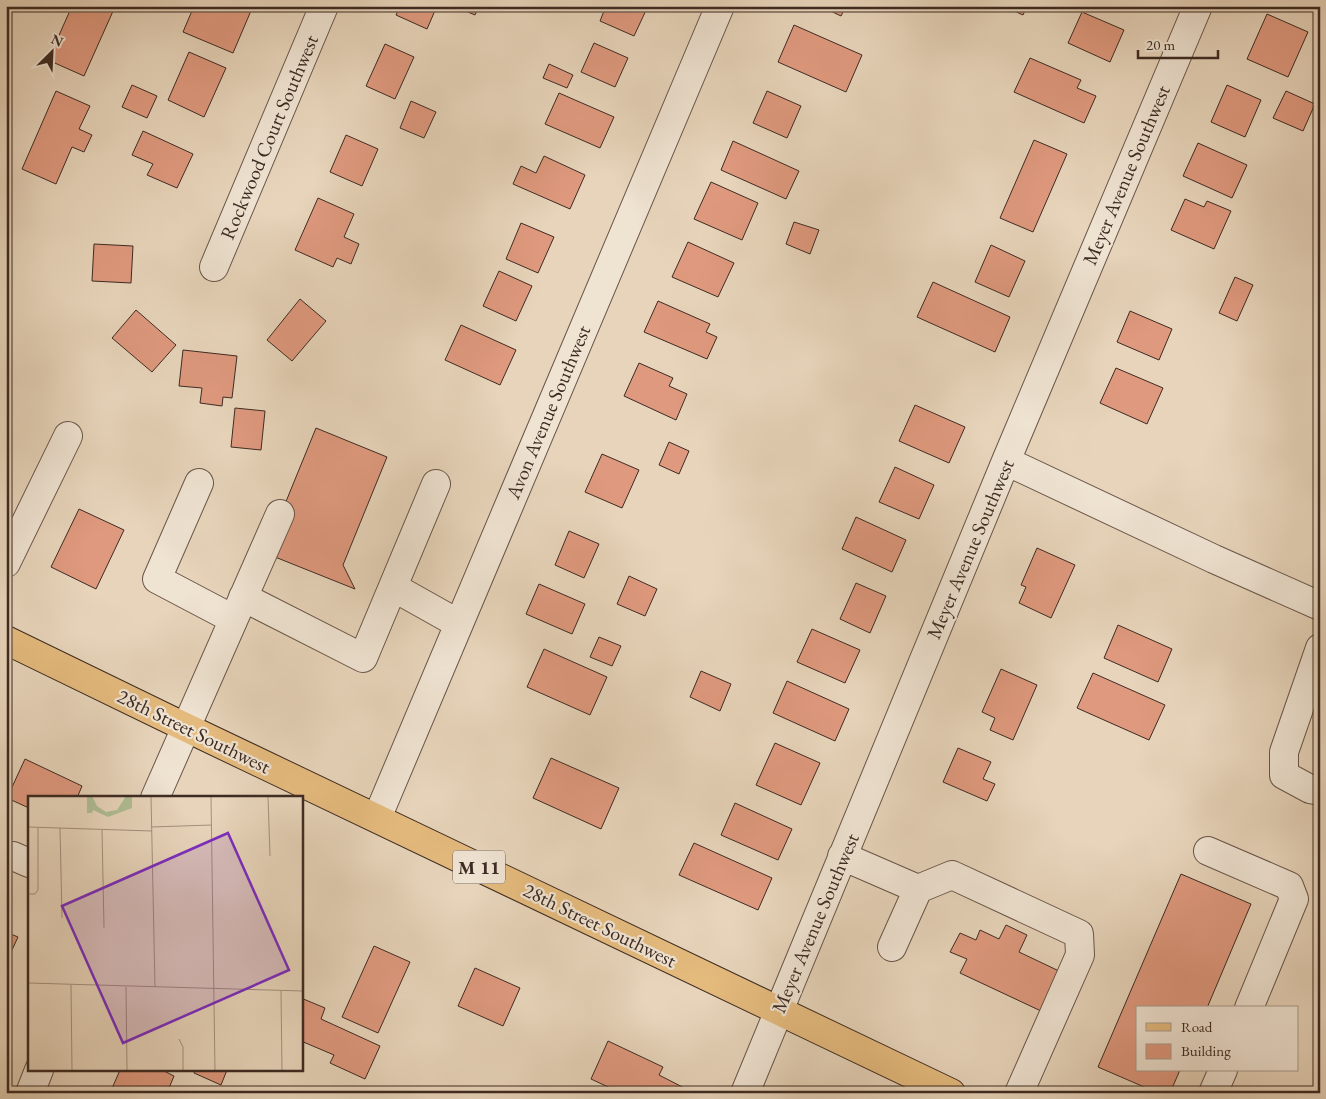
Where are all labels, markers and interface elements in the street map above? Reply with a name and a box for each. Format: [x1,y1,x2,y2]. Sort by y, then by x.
north arrow [28,28,78,78]
scale bar [1138,28,1218,60]
text: N [48,30,67,51]
street label: Rockwood Court Southwest [214,30,324,243]
text: 20 m [1146,35,1175,54]
street label: Meyer Avenue Southwest [1076,80,1176,269]
street label: Avon Avenue Southwest [499,321,597,504]
street label: Meyer Avenue Southwest [920,454,1020,643]
street label: 28th Street Southwest [113,683,276,780]
inset map [28,796,302,1072]
street label: Meyer Avenue Southwest [765,828,865,1017]
road number: M 11 [453,850,505,884]
street label: 28th Street Southwest [519,877,682,974]
legend [1136,1006,1298,1072]
text: Road [1181,1017,1213,1036]
text: Building [1181,1041,1231,1060]

